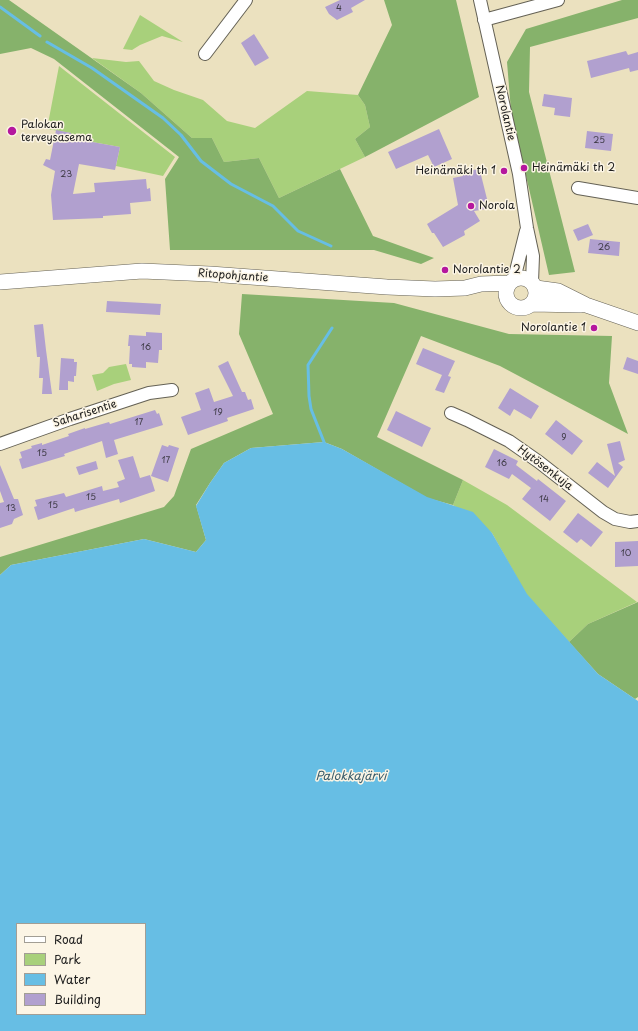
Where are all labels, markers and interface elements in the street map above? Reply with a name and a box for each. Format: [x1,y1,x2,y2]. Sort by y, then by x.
house number: 4 [336,4,342,14]
street label: Norolantie [492,84,518,142]
place label: Palokan terveysasema [21,118,92,144]
marker: Palokan terveysasema [6,125,18,137]
house number: 25 [593,136,605,146]
place label: Heinämäki th 2 [532,161,615,175]
marker: Heinämäki th 2 [519,163,529,173]
place label: Heinämäki th 1 [416,164,496,178]
marker: Heinämäki th 1 [499,166,509,176]
house number: 23 [60,170,72,180]
place label: Norola [479,199,515,213]
marker: Norola [466,201,476,211]
house number: 26 [598,243,610,253]
place label: Norolantie 2 [453,263,521,277]
marker: Norolantie 2 [440,265,450,275]
street label: Ritopohjantie [197,267,269,285]
place label: Norolantie 1 [521,321,586,335]
marker: Norolantie 1 [589,323,599,333]
house number: 16 [141,343,151,353]
street label: Saharisentie [52,398,118,430]
house number: 19 [213,408,223,418]
house number: 17 [135,418,143,428]
house number: 9 [561,433,567,443]
street label: Hytösenkuja [515,443,575,493]
house number: 15 [37,449,47,459]
house number: 17 [162,456,170,466]
house number: 16 [497,459,507,469]
house number: 15 [86,493,96,503]
house number: 14 [539,495,549,505]
house number: 15 [48,501,58,511]
house number: 13 [6,504,16,514]
house number: 10 [621,549,631,559]
water label: Palokkajärvi [315,770,387,784]
legend [16,923,146,1015]
text: Road [54,930,83,948]
text: Park [54,950,81,968]
text: Water [54,970,90,988]
text: Building [54,990,101,1008]

